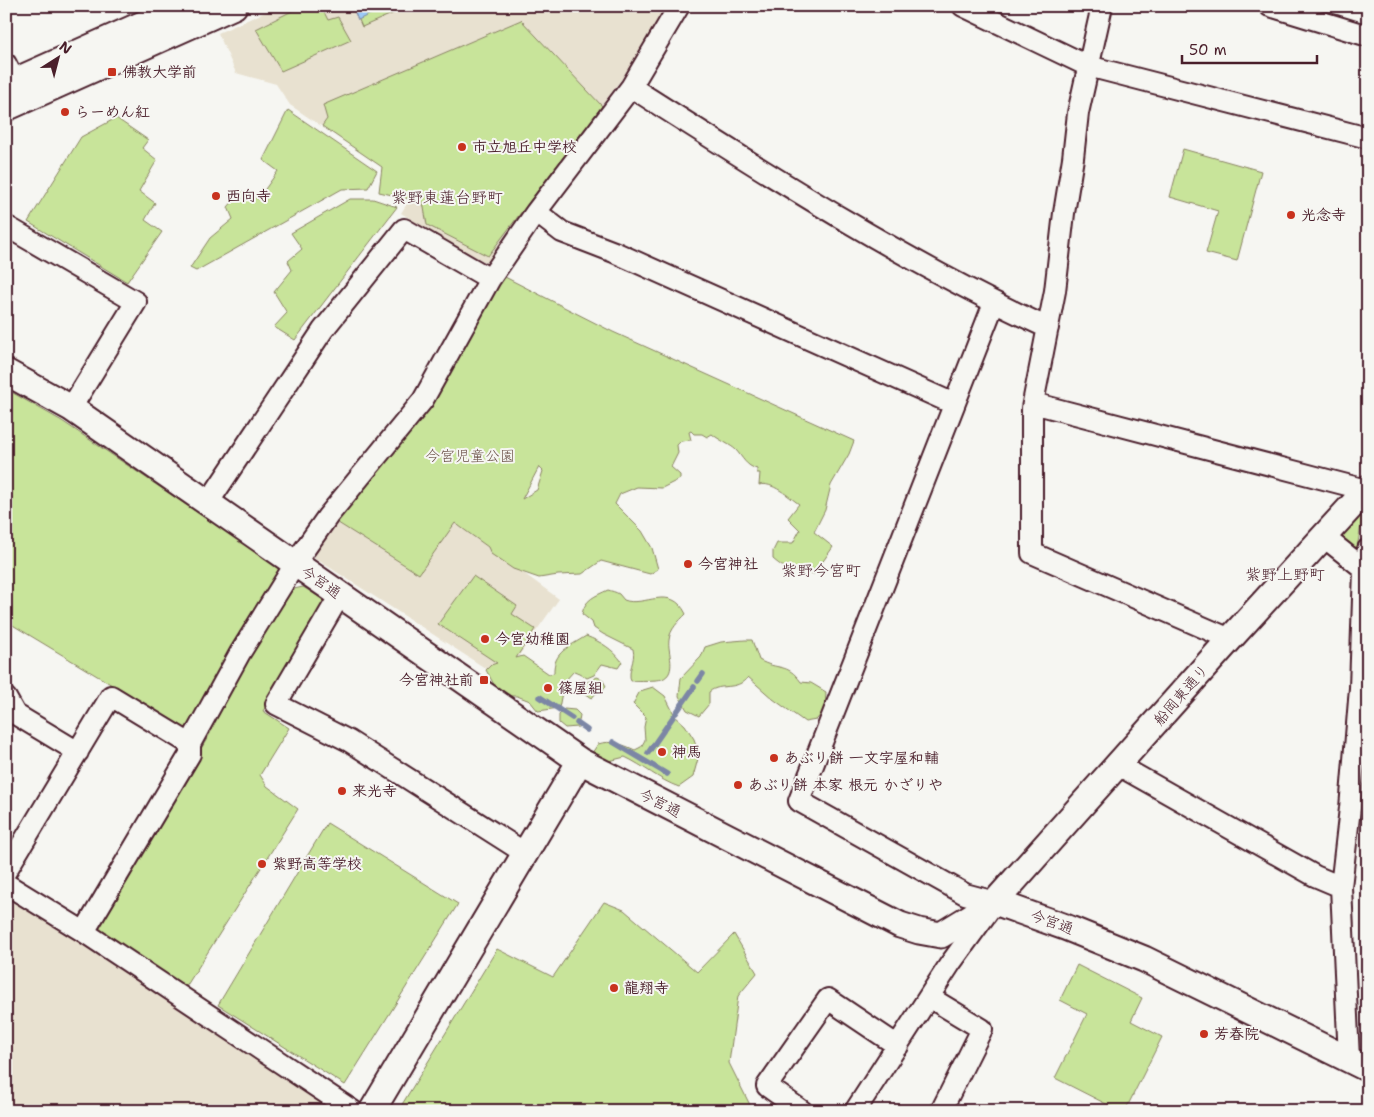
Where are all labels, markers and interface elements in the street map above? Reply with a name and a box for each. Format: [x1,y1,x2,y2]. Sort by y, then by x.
north arrow [32,32,82,82]
scale bar [1182,32,1316,64]
text: N [56,37,75,58]
text: 50 m [1189,40,1227,60]
place label: 佛教大学前 [122,62,197,82]
marker: 佛教大学前 [106,66,118,78]
place label: らーめん紅 [75,102,150,122]
marker: らーめん紅 [59,106,71,118]
place label: 市立旭丘中学校 [472,137,577,157]
marker: 市立旭丘中学校 [456,141,468,153]
place label: 西向寺 [226,186,271,206]
district label: 紫野東蓮台野町 [391,187,503,208]
marker: 西向寺 [210,190,222,202]
place label: 光念寺 [1301,205,1346,225]
marker: 光念寺 [1285,209,1297,221]
park label: 今宮児童公園 [425,446,515,466]
place label: 今宮神社 [698,554,758,574]
marker: 今宮神社 [682,558,694,570]
district label: 紫野今宮町 [781,560,861,581]
street label: 今宮通 [297,561,345,603]
district label: 紫野上野町 [1245,564,1325,585]
place label: 今宮幼稚園 [495,629,570,649]
marker: 今宮幼稚園 [479,633,491,645]
street label: 船岡東通り [1149,660,1213,730]
place label: 今宮神社前 [399,670,474,690]
marker: 今宮神社前 [478,674,490,686]
place label: 篠屋組 [558,678,603,698]
marker: 篠屋組 [542,682,554,694]
place label: 神馬 [672,742,702,762]
marker: 神馬 [656,746,668,758]
place label: あぶり餅 一文字屋和輔 [784,748,939,768]
marker: あぶり餅 一文字屋和輔 [768,752,780,764]
place label: あぶり餅 本家 根元 かざりや [748,775,943,795]
marker: あぶり餅 本家 根元 かざりや [732,779,744,791]
place label: 来光寺 [352,781,397,801]
street label: 今宮通 [635,784,685,822]
marker: 来光寺 [336,785,348,797]
place label: 紫野高等学校 [272,854,362,874]
marker: 紫野高等学校 [256,858,268,870]
street label: 今宮通 [1027,905,1077,939]
place label: 龍翔寺 [624,978,669,998]
marker: 龍翔寺 [608,982,620,994]
place label: 芳春院 [1214,1024,1259,1044]
marker: 芳春院 [1198,1028,1210,1040]

